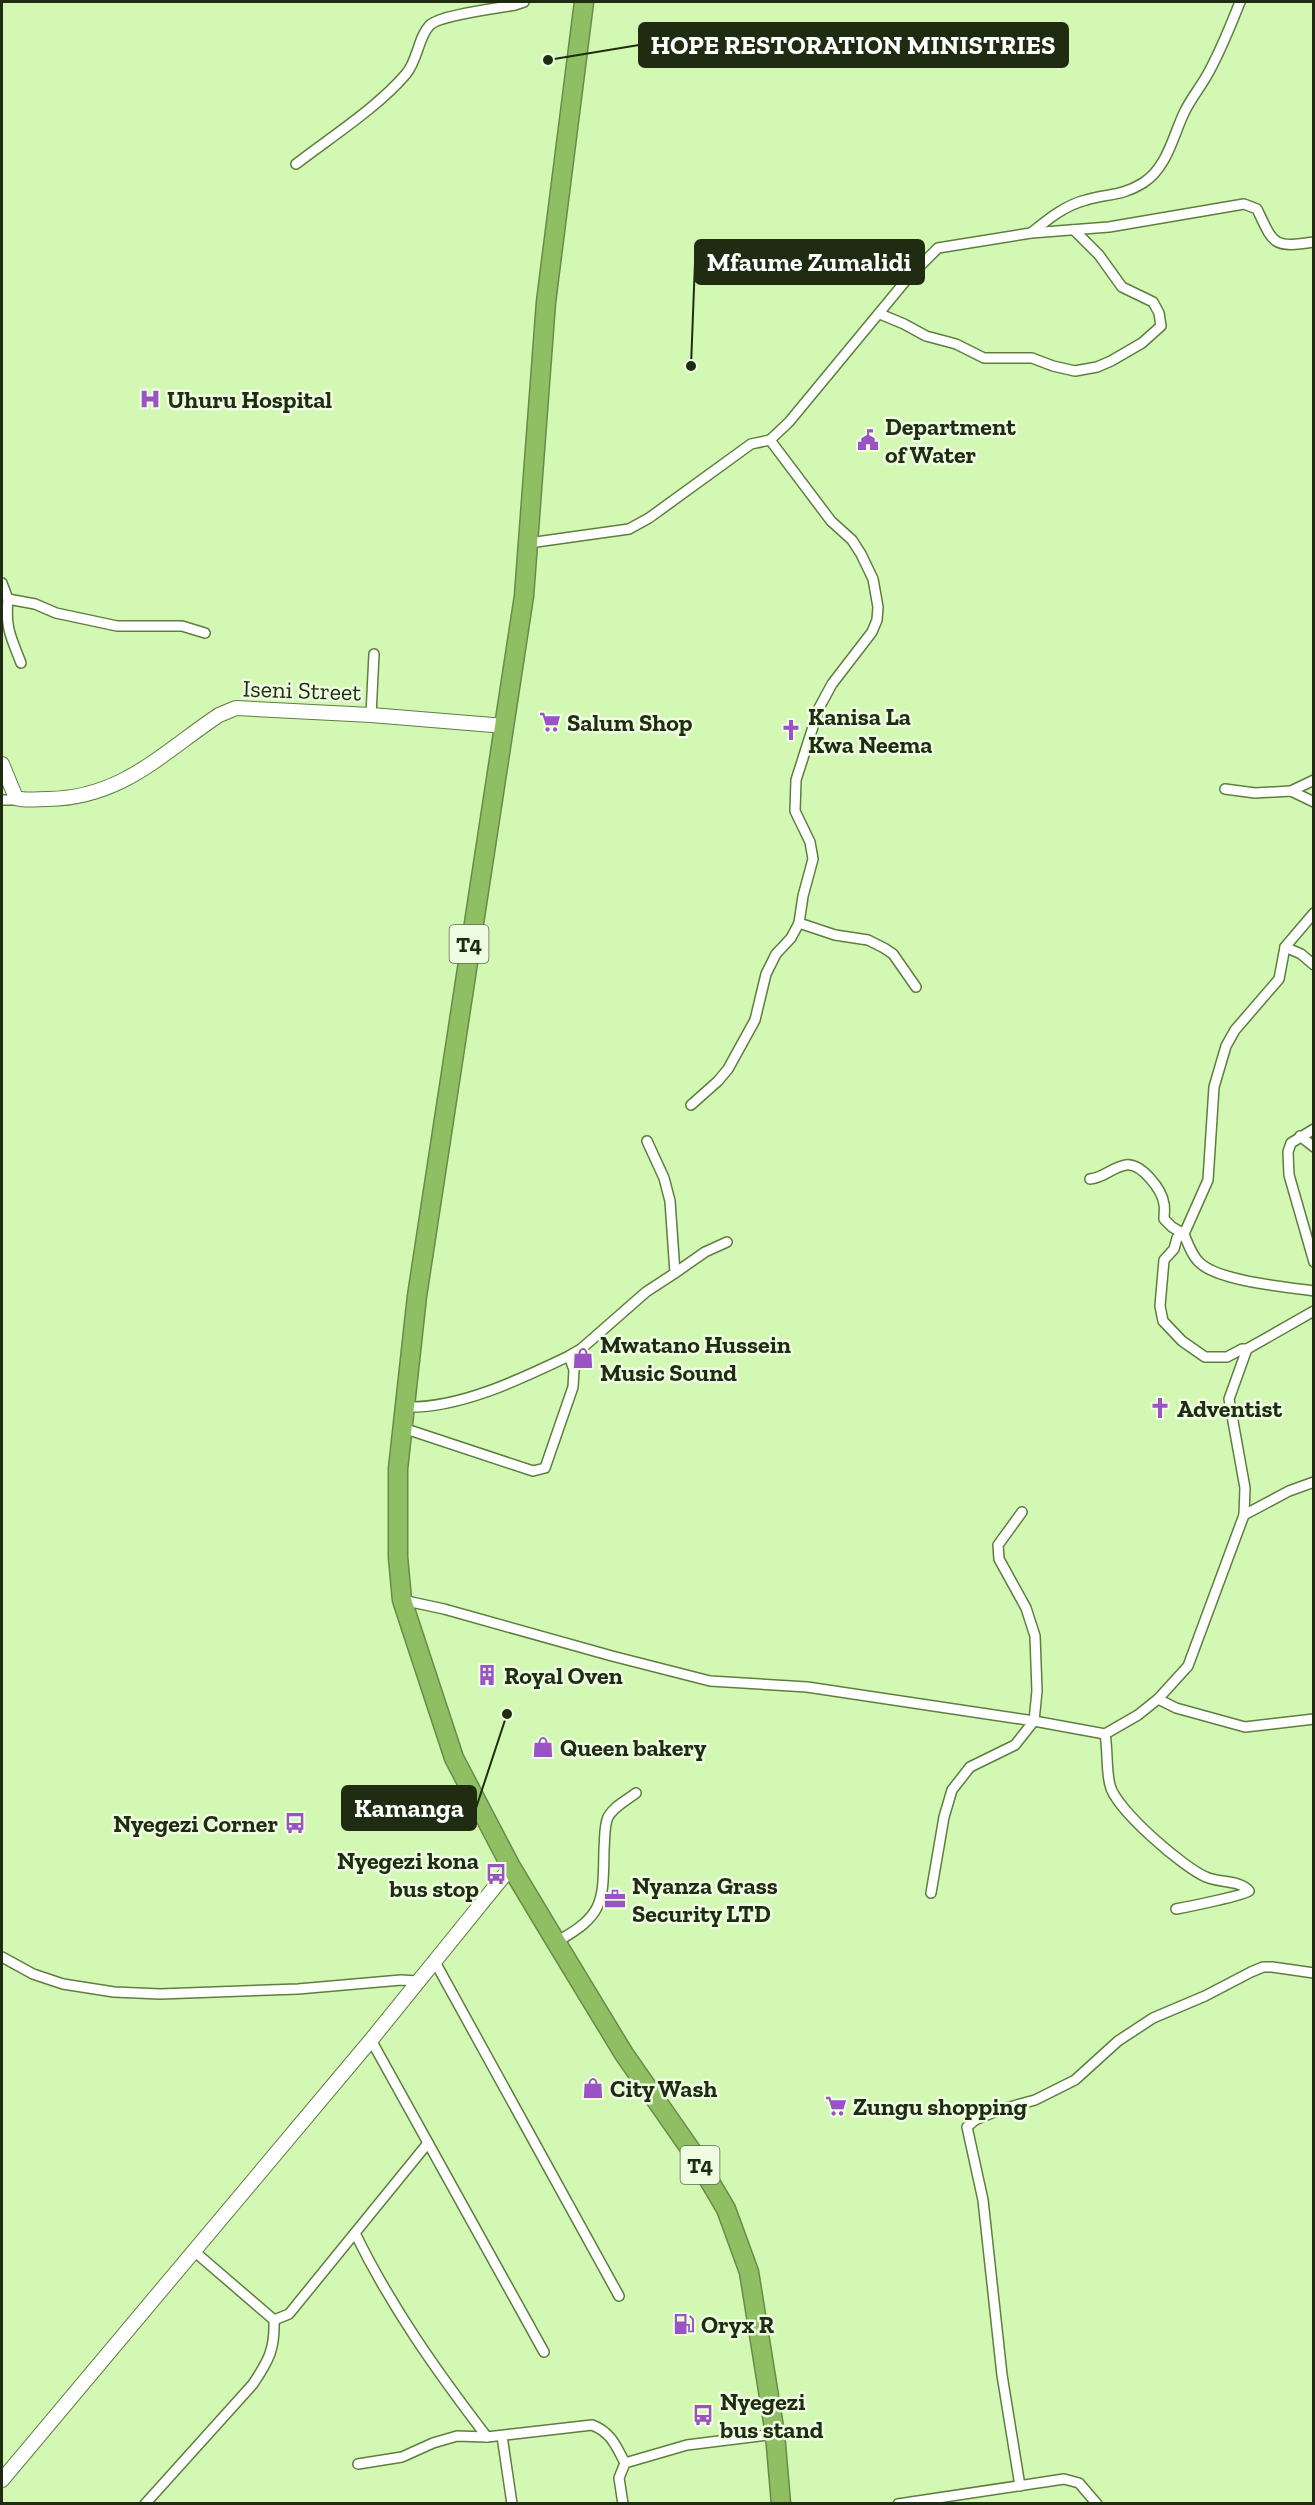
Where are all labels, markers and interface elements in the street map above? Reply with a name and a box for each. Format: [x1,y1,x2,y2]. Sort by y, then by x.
callout: HOPE RESTORATION MINISTRIES [639,23,1068,67]
text: HOPE RESTORATION MINISTRIES [650,29,1056,61]
callout: Mfaume Zumalidi [695,240,924,284]
text: Mfaume Zumalidi [707,246,912,278]
place label: Uhuru Hospital [167,385,332,414]
hospital icon: Uhuru Hospital [138,387,162,411]
place label: Department of Water [885,412,1016,469]
public building icon: Department of Water [856,428,880,452]
street label: Iseni Street [242,673,362,707]
place label: Kanisa La Kwa Neema [808,702,932,759]
place label: Salum Shop [567,708,693,737]
supermarket icon: Salum Shop [538,710,562,734]
church icon: Kanisa La Kwa Neema [779,718,803,742]
road number: T4 [450,925,488,963]
place label: Mwatano Hussein Music Sound [600,1330,791,1387]
shop icon: Mwatano Hussein Music Sound [571,1346,595,1370]
place label: Adventist [1177,1394,1282,1423]
church icon: Adventist [1148,1396,1172,1420]
place label: Royal Oven [504,1661,623,1690]
building icon: Royal Oven [475,1663,499,1687]
place label: Queen bakery [560,1733,707,1762]
shop icon: Queen bakery [531,1735,555,1759]
callout: Kamanga [342,1786,476,1830]
text: Kamanga [354,1792,464,1824]
place label: Nyegezi Corner [113,1809,278,1838]
bus stop icon: Nyegezi Corner [283,1811,307,1835]
place label: Nyegezi kona bus stop [337,1846,479,1903]
bus stop icon: Nyegezi kona bus stop [484,1862,508,1886]
place label: Nyanza Grass Security LTD [632,1871,778,1928]
office icon: Nyanza Grass Security LTD [603,1887,627,1911]
place label: City Wash [610,2074,717,2103]
shop icon: City Wash [581,2076,605,2100]
place label: Zungu shopping [853,2092,1028,2121]
supermarket icon: Zungu shopping [824,2094,848,2118]
road number: T4 [680,2146,720,2184]
place label: Oryx R [701,2310,775,2339]
fuel station icon: Oryx R [672,2312,696,2336]
place label: Nyegezi bus stand [719,2387,824,2444]
bus stop icon: Nyegezi bus stand [691,2403,715,2427]

